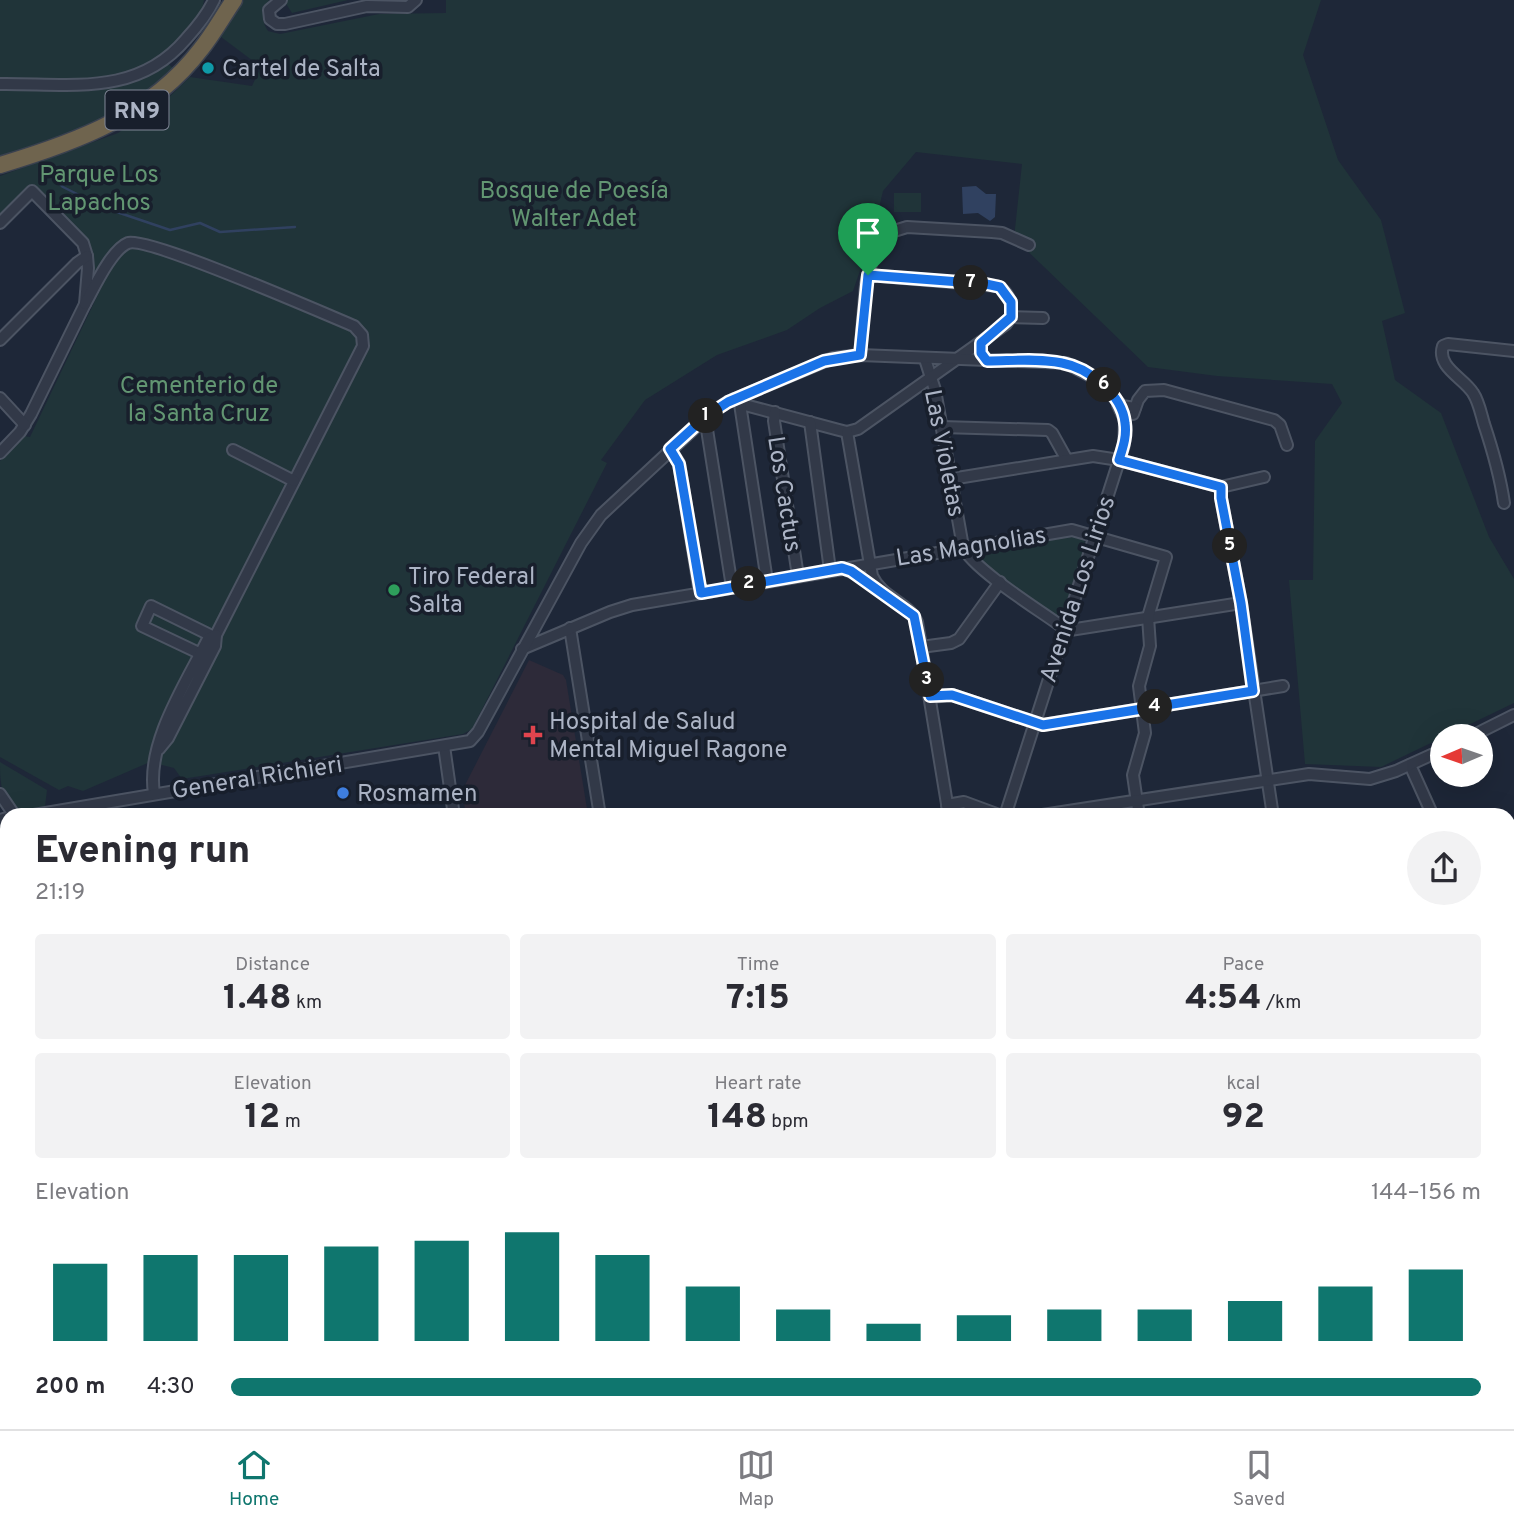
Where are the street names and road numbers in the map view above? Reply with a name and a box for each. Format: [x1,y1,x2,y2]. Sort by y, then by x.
road number: RN9 [106,90,168,130]
street label: Las Violetas [916,387,970,519]
street label: Los Cactus [759,434,807,554]
street label: Avenida Los Lirios [1035,492,1123,687]
street label: Las Magnolias [894,521,1049,575]
street label: General Richieri [170,751,345,807]

